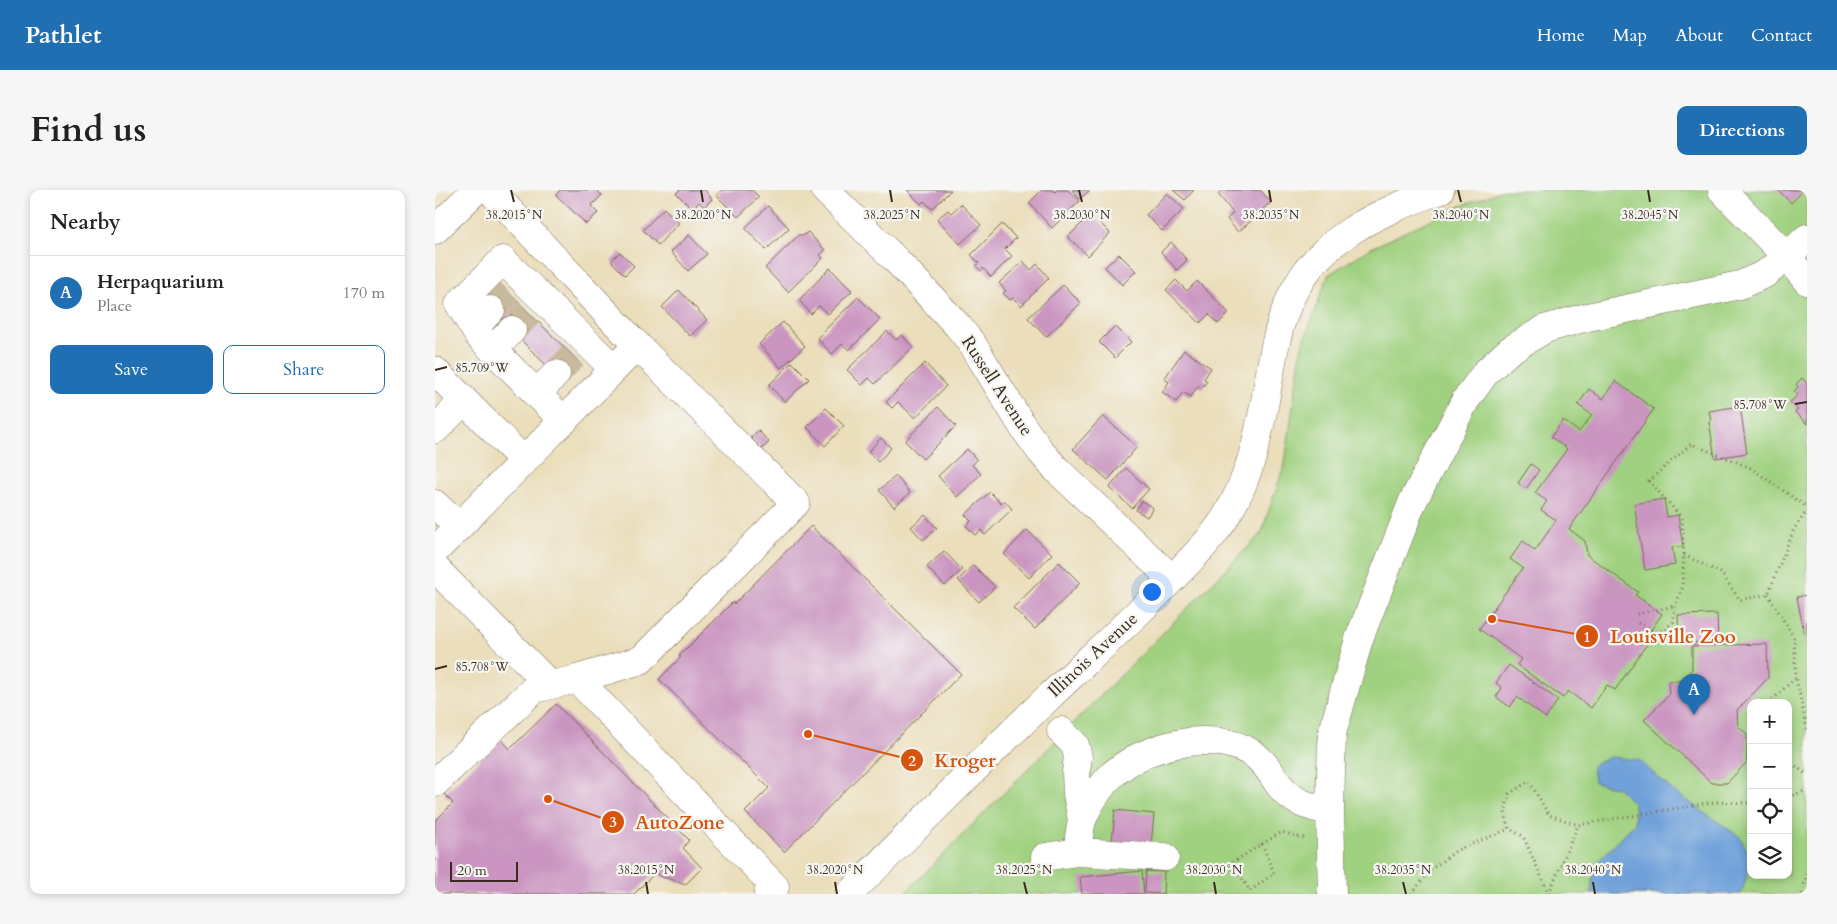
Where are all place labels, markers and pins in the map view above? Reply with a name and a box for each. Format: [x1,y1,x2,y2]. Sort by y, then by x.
callout: Louisville Zoo [1575,619,1746,653]
pin: A [1678,674,1710,715]
callout: Kroger [899,743,1005,777]
callout: AutoZone [600,805,735,839]

